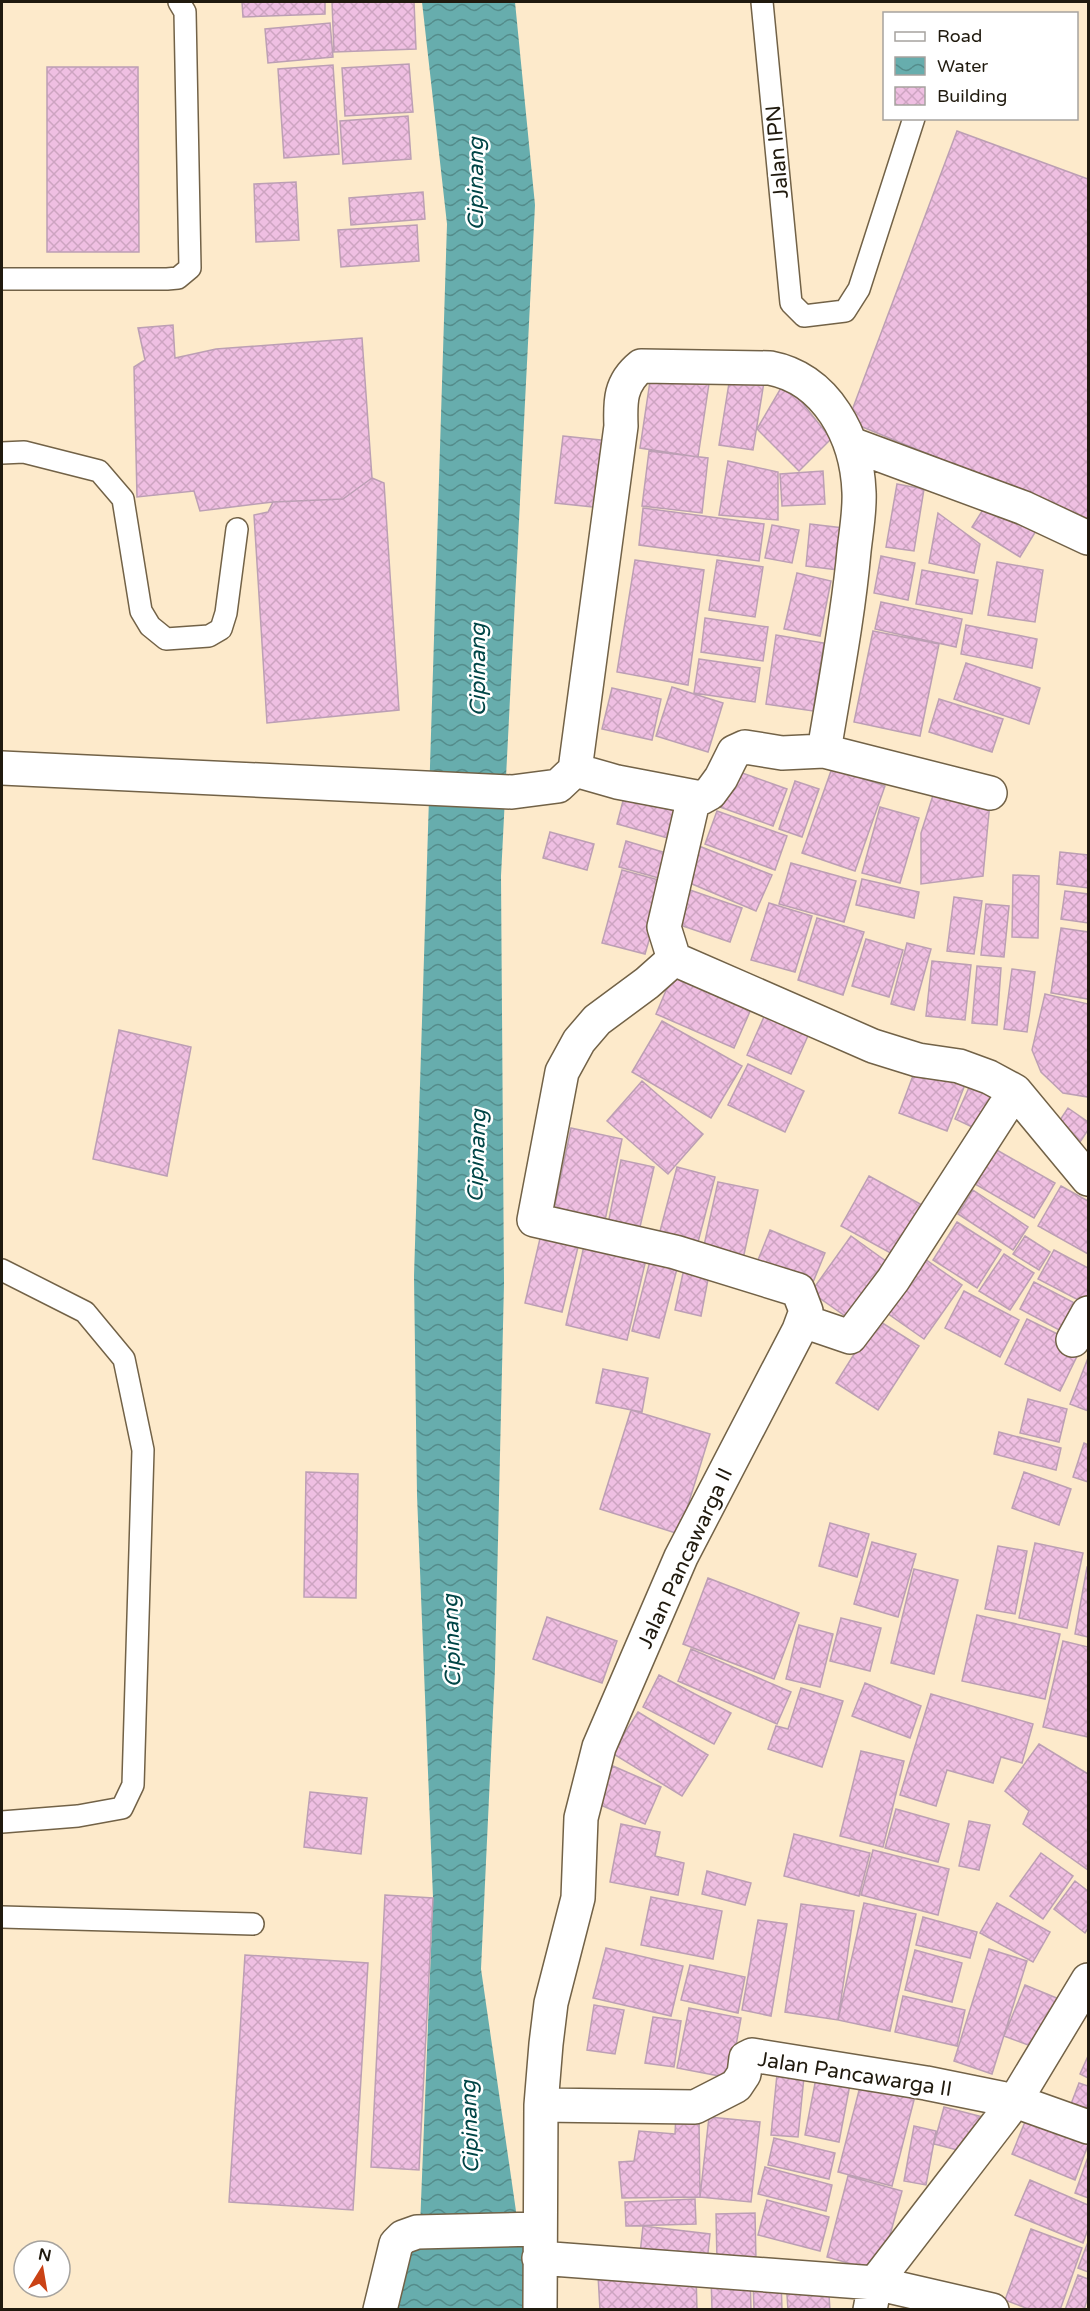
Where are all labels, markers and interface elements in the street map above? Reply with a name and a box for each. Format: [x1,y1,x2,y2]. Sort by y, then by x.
legend [883,12,1078,120]
text: Road [937,25,982,47]
text: Water [937,55,988,77]
text: Building [937,85,1007,107]
street label: Jalan IPN [761,104,794,200]
water label: Cipinang [463,136,489,231]
water label: Cipinang [465,622,491,717]
water label: Cipinang [462,1108,492,1203]
street label: Jalan Pancawarga II [633,1464,738,1652]
water label: Cipinang [437,1593,467,1688]
street label: Jalan Pancawarga II [756,2047,954,2102]
water label: Cipinang [455,2079,485,2174]
north arrow [12,2239,72,2299]
text: N [36,2244,53,2266]

